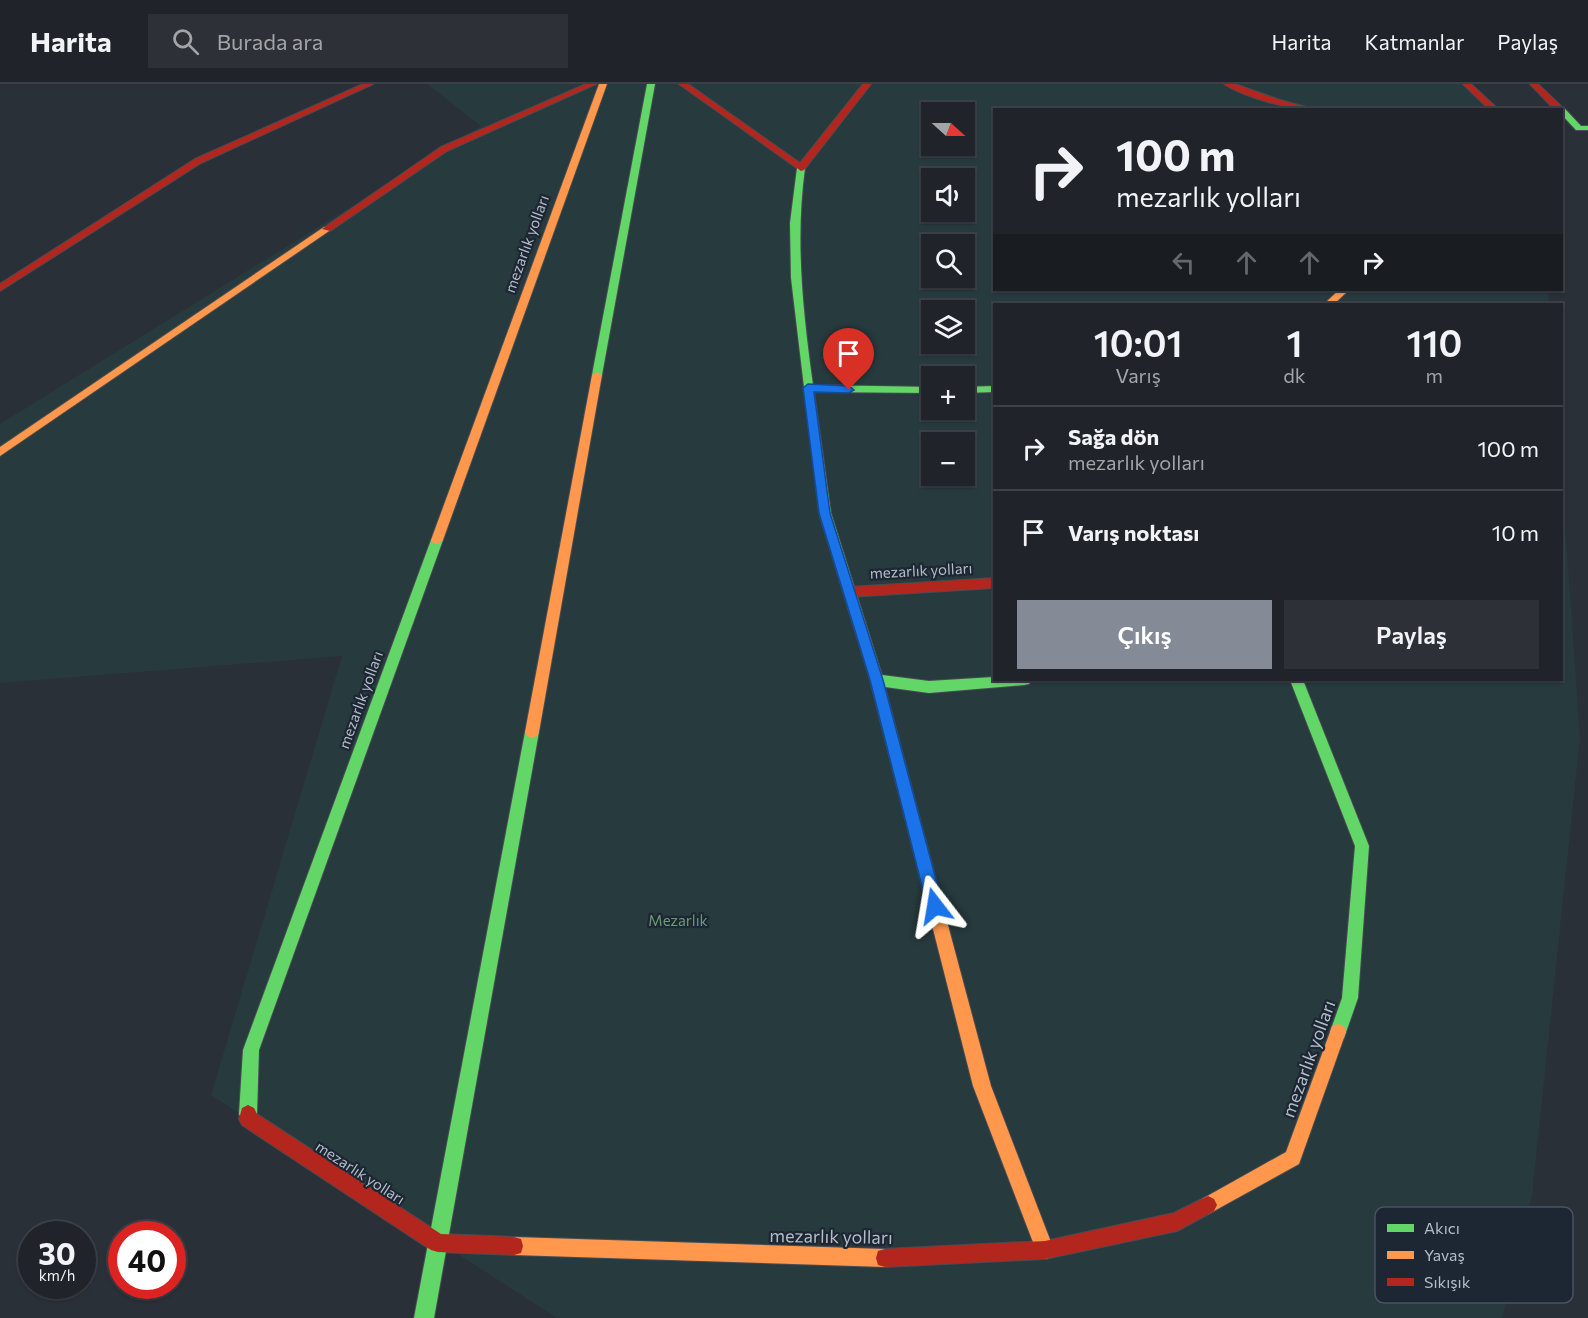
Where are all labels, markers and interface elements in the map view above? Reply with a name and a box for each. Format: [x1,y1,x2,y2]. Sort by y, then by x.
search box [148,14,568,68]
text: Harita [30,24,112,58]
icon: search [169,25,202,58]
text: Burada ara [217,28,323,55]
text: Harita [1271,29,1332,54]
text: Katmanlar [1365,29,1464,54]
text: Paylaş [1497,29,1558,54]
north arrow [921,102,975,156]
map controls [921,102,975,486]
text: 100 m [1116,128,1236,180]
icon: right [1017,132,1095,210]
button: sound [921,168,975,222]
text: mezarlık yolları [1116,180,1301,213]
street label: mezarlık yolları [500,192,552,295]
button: search [921,234,975,288]
icon: left [1167,246,1200,279]
icon: ahead [1230,246,1263,279]
icon: ahead [1293,246,1326,279]
icon: right [1356,246,1389,279]
button: layers [921,300,975,354]
text: 10:01 [1094,320,1183,364]
text: 1 [1286,320,1302,364]
text: 110 [1406,320,1462,364]
pin [823,328,874,390]
icon: arrive [832,337,865,370]
text: Varış [1115,363,1161,387]
text: dk [1283,363,1306,387]
text: m [1426,363,1443,387]
button: + [921,366,975,420]
text: Sağa dön [1068,423,1159,450]
button: − [921,432,975,486]
icon: right [1017,432,1050,465]
text: 100 m [1477,435,1539,462]
text: mezarlık yolları [1068,450,1205,474]
icon: arrive [1017,516,1050,549]
text: Varış noktası [1068,519,1199,546]
text: 10 m [1492,519,1539,546]
street label: mezarlık yolları [869,558,973,582]
button: Çıkış [1017,600,1272,669]
button: Paylaş [1284,600,1539,669]
street label: mezarlık yolları [334,648,386,751]
position arrow [903,874,967,938]
park label: Mezarlık [648,911,708,929]
street label: mezarlık yolları [1277,997,1339,1120]
street label: mezarlık yolları [313,1137,409,1208]
legend [1375,1207,1573,1303]
text: Akıcı [1424,1218,1460,1237]
speed limit sign: 40 [108,1221,186,1299]
street label: mezarlık yolları [769,1224,893,1248]
text: 30 [38,1234,76,1271]
text: Yavaş [1424,1245,1465,1264]
text: km/h [39,1266,75,1284]
text: Sıkışık [1424,1272,1471,1291]

